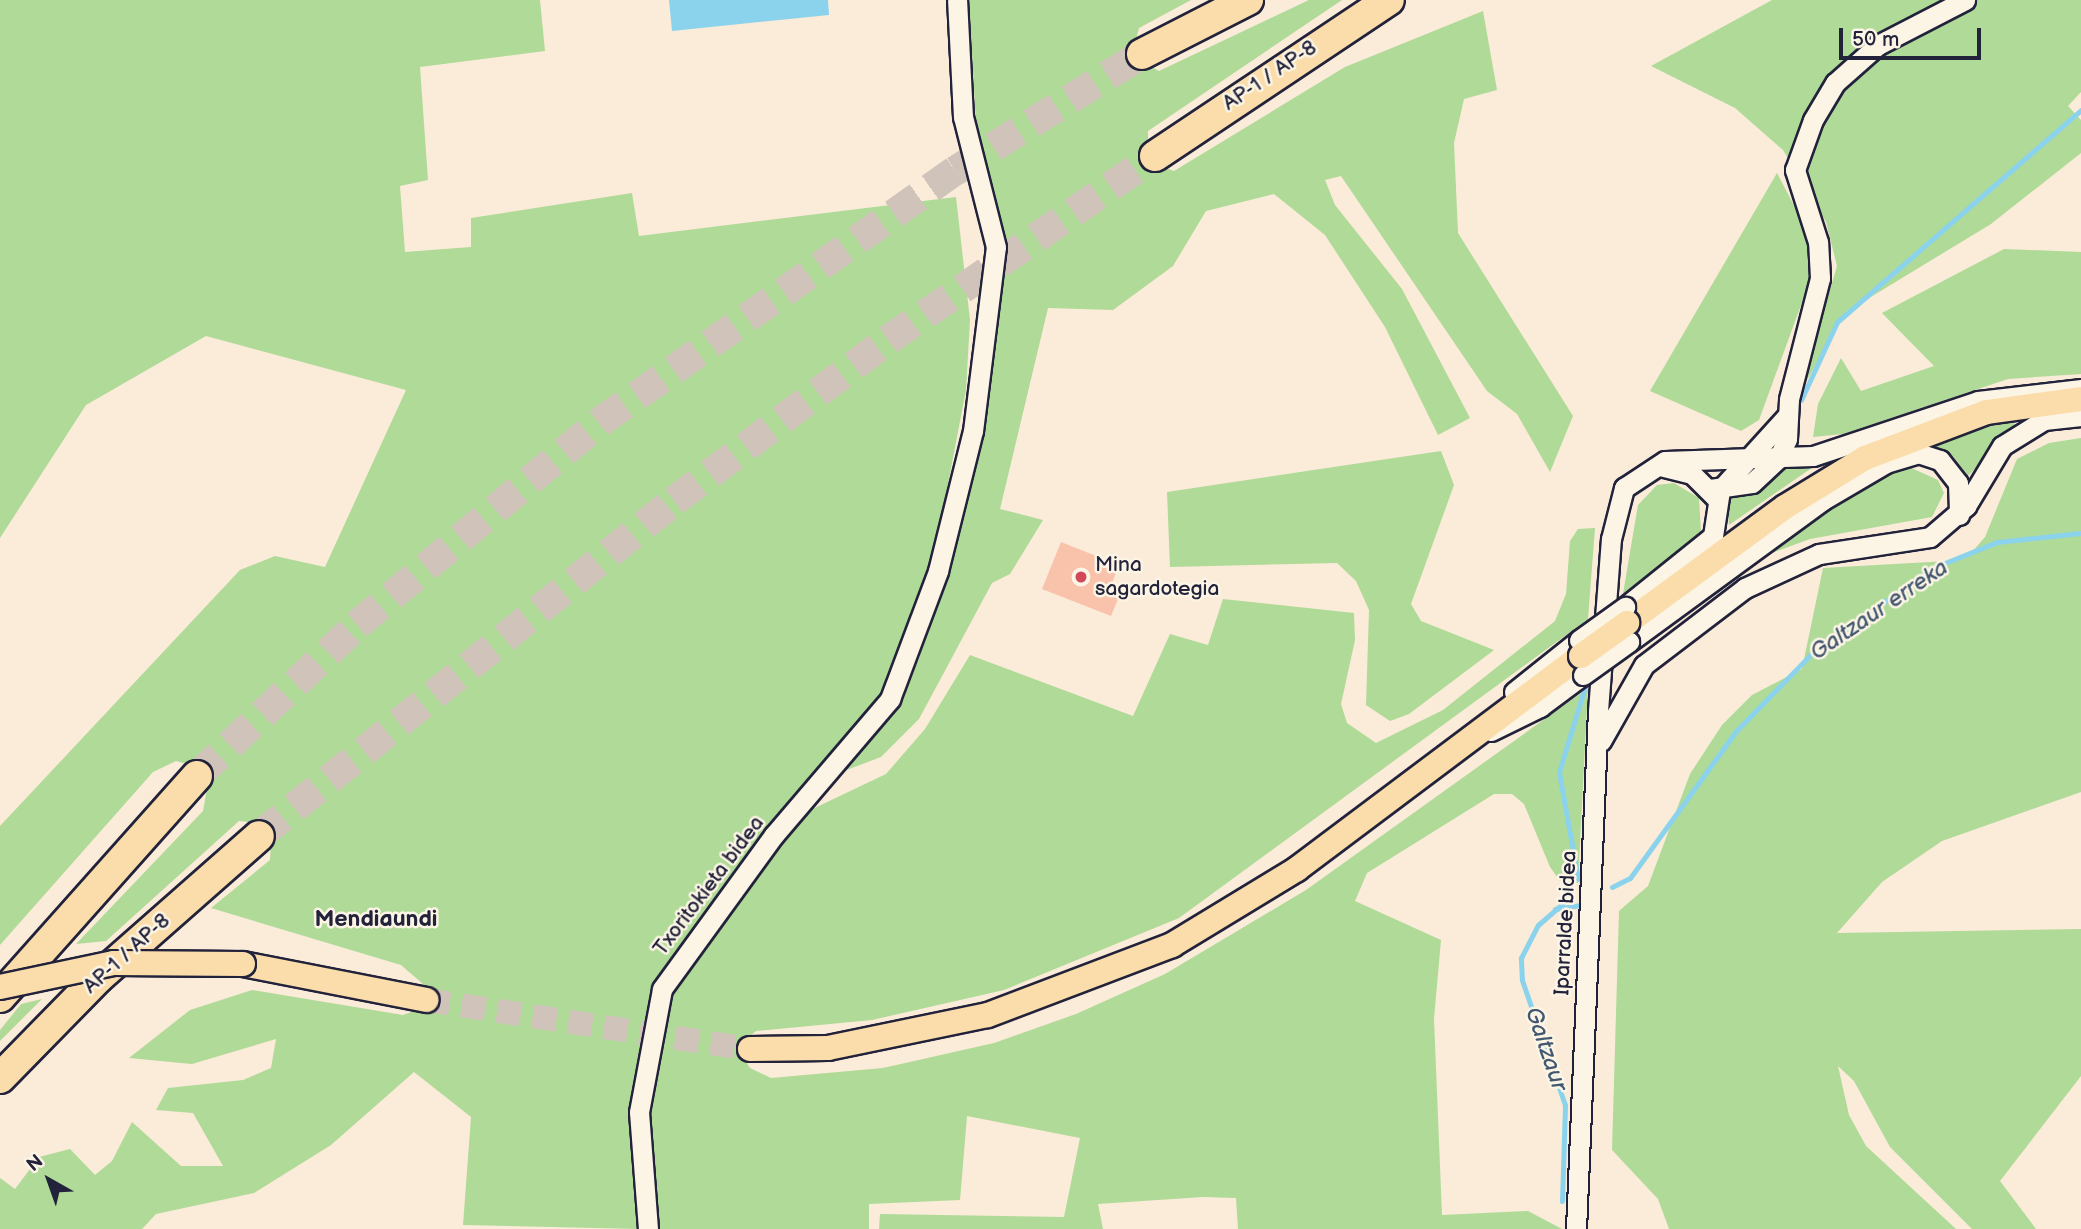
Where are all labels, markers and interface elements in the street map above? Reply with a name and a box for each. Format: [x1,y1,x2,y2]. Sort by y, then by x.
scale bar [1843,14,1985,58]
text: 50 m [1852,27,1899,52]
street label: AP-1 / AP-8 [1218,35,1322,117]
place label: Mina sagardotegia [1095,552,1219,602]
water label: Galtzaur erreka [1805,554,1953,666]
marker: Mina sagardotegia [1073,569,1089,585]
street label: Txoritokieta bidea [648,811,770,961]
street label: Iparralde bidea [1550,850,1582,996]
district label: Mendiaundi [315,905,437,933]
street label: AP-1 / AP-8 [79,909,175,999]
water label: Galtzaur [1519,1003,1573,1095]
north arrow [14,1145,84,1215]
text: N [22,1150,48,1177]

